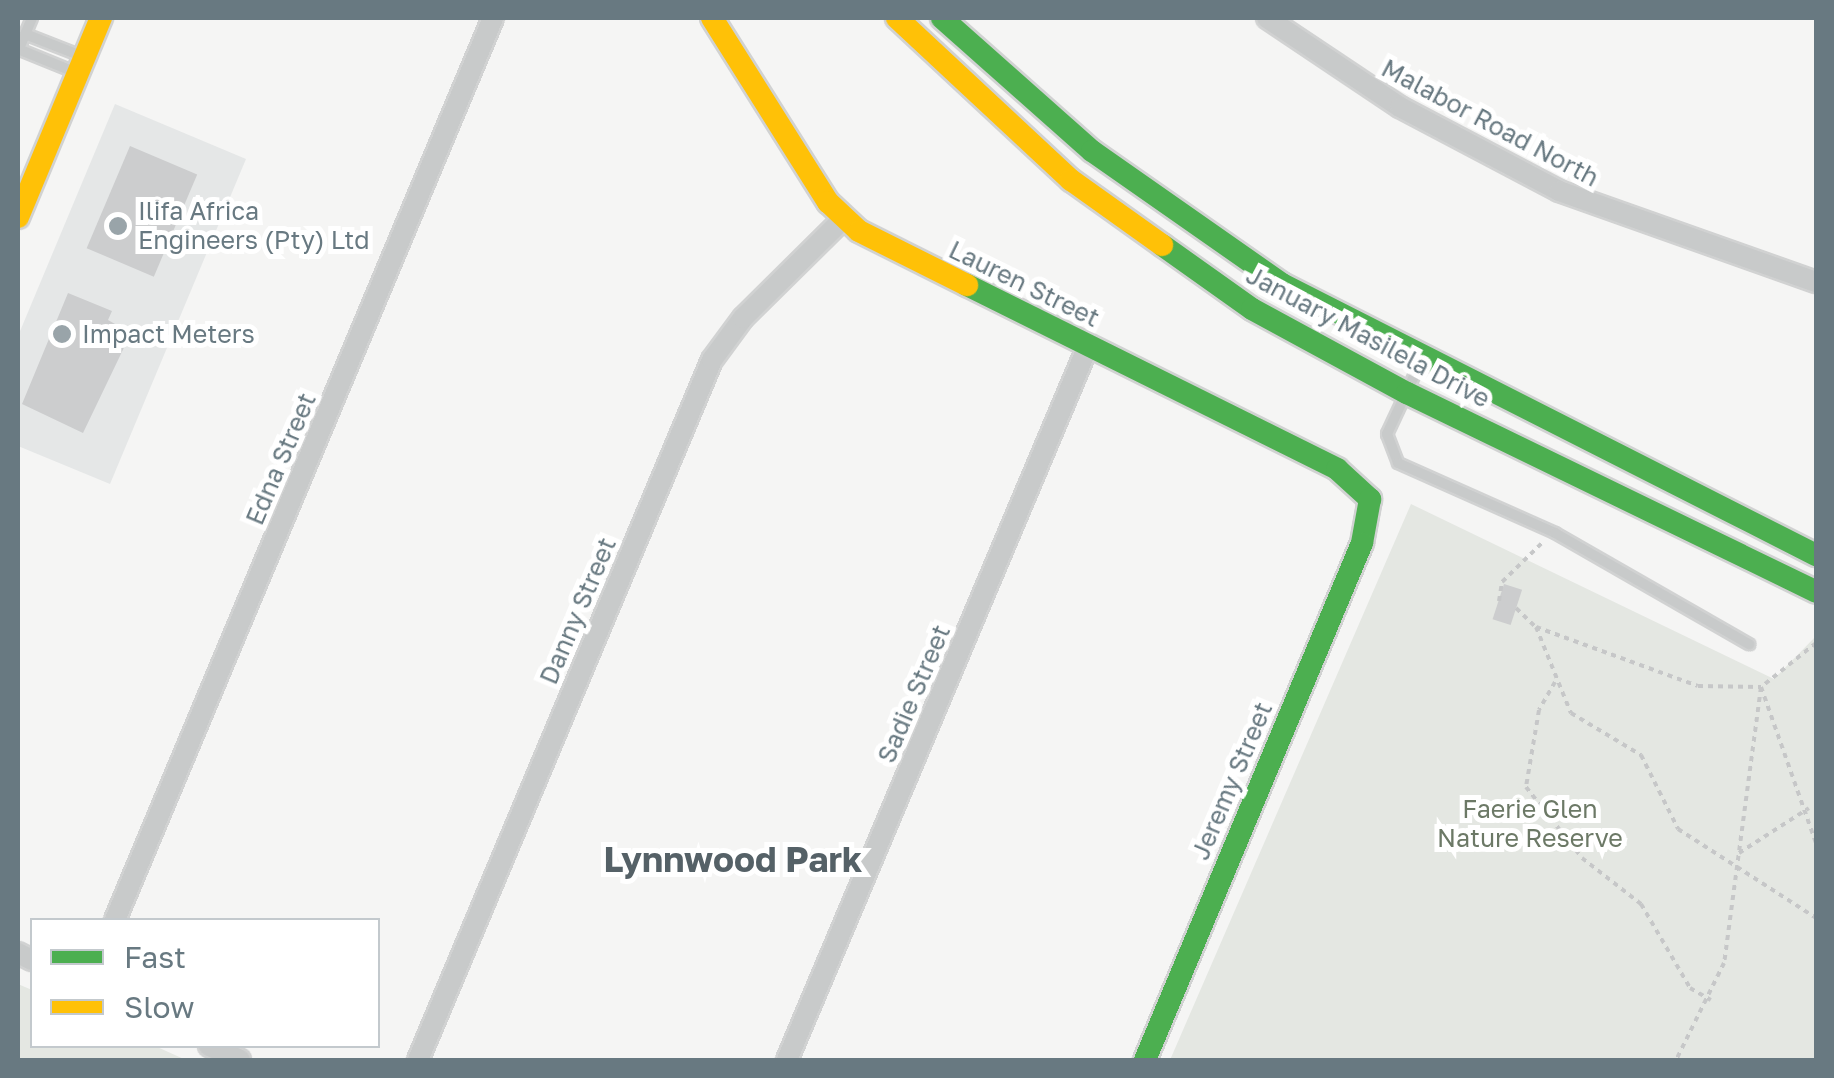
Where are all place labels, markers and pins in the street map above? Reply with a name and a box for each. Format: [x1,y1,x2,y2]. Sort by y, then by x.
place label: Ilifa Africa Engineers (Pty) Ltd [138,197,370,256]
marker: Ilifa Africa Engineers (Pty) Ltd [107,215,129,237]
place label: Impact Meters [82,319,255,349]
marker: Impact Meters [51,323,73,345]

